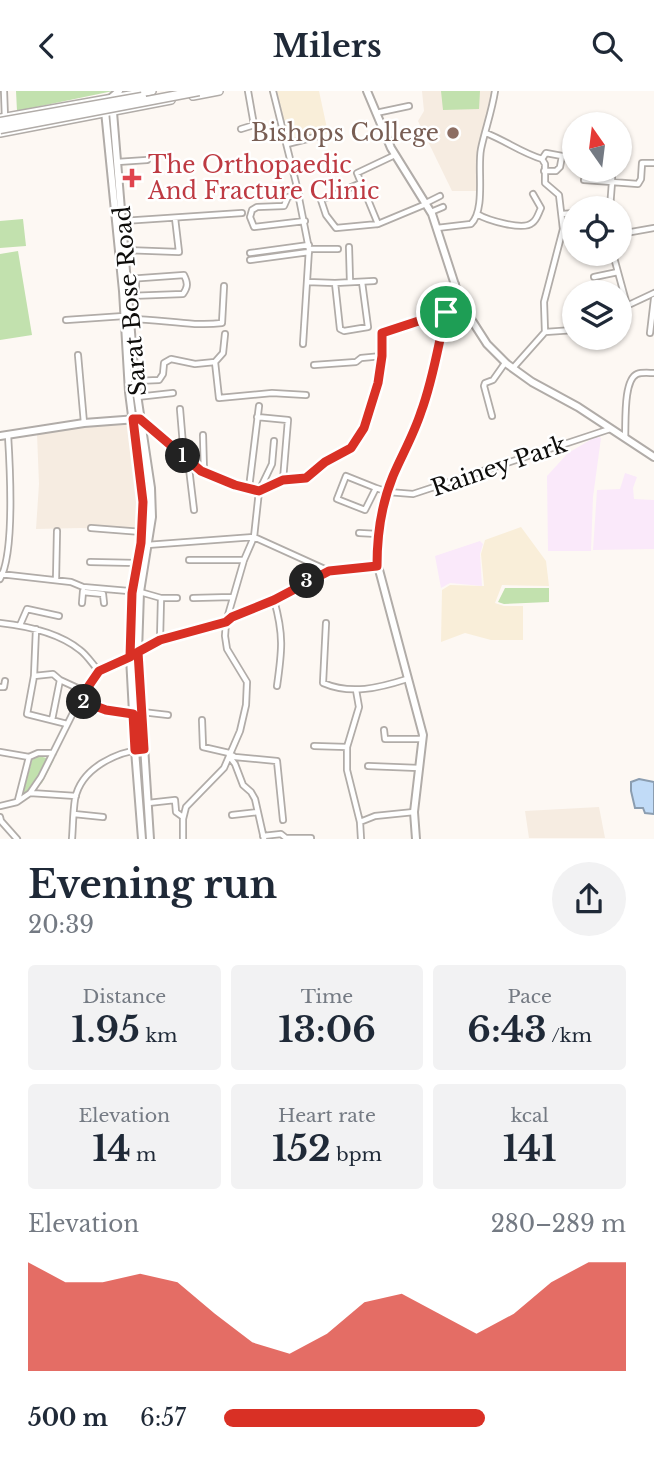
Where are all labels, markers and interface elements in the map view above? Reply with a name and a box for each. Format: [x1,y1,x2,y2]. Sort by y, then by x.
text: Milers [272,26,382,66]
icon: back [28,27,66,65]
icon: search [588,27,626,65]
north arrow [562,112,632,182]
map controls [562,112,632,350]
place label: Bishops College [251,119,439,147]
marker: Bishops College [445,125,461,141]
place label: The Orthopaedic And Fracture Clinic [147,151,379,205]
marker: The Orthopaedic And Fracture Clinic [122,168,142,188]
button: locate [562,196,632,266]
street label: Sarat Bose Road [108,205,152,397]
button: layers [562,280,632,350]
pin [416,282,476,342]
icon: arrive [427,293,465,331]
street label: Rainey Park [428,429,571,502]
pin: 1 [166,439,200,473]
text: 1 [178,444,187,467]
pin: 3 [290,563,324,599]
text: 3 [300,569,313,592]
pin: 2 [66,685,102,719]
text: 2 [77,690,90,713]
text: Evening run [28,861,277,908]
button: share [552,862,626,936]
text: 20:39 [28,911,94,939]
text: Distance [82,985,166,1008]
text: Time [301,985,353,1008]
text: Pace [507,985,552,1008]
text: 1.95 [71,1008,140,1051]
text: 13:06 [278,1008,376,1051]
text: 6:43 [467,1008,546,1051]
text: km [140,1024,177,1047]
text: /km [546,1024,592,1047]
text: Elevation [78,1104,170,1127]
text: Heart rate [278,1104,376,1127]
text: kcal [511,1104,549,1127]
text: 14 [92,1127,131,1170]
text: 152 [272,1127,331,1170]
text: 141 [503,1127,557,1170]
text: m [131,1143,157,1166]
text: bpm [331,1143,382,1166]
text: Elevation [28,1210,139,1238]
text: 280–289 m [491,1210,626,1238]
text: 500 m [28,1404,108,1432]
text: 6:57 [140,1404,186,1432]

